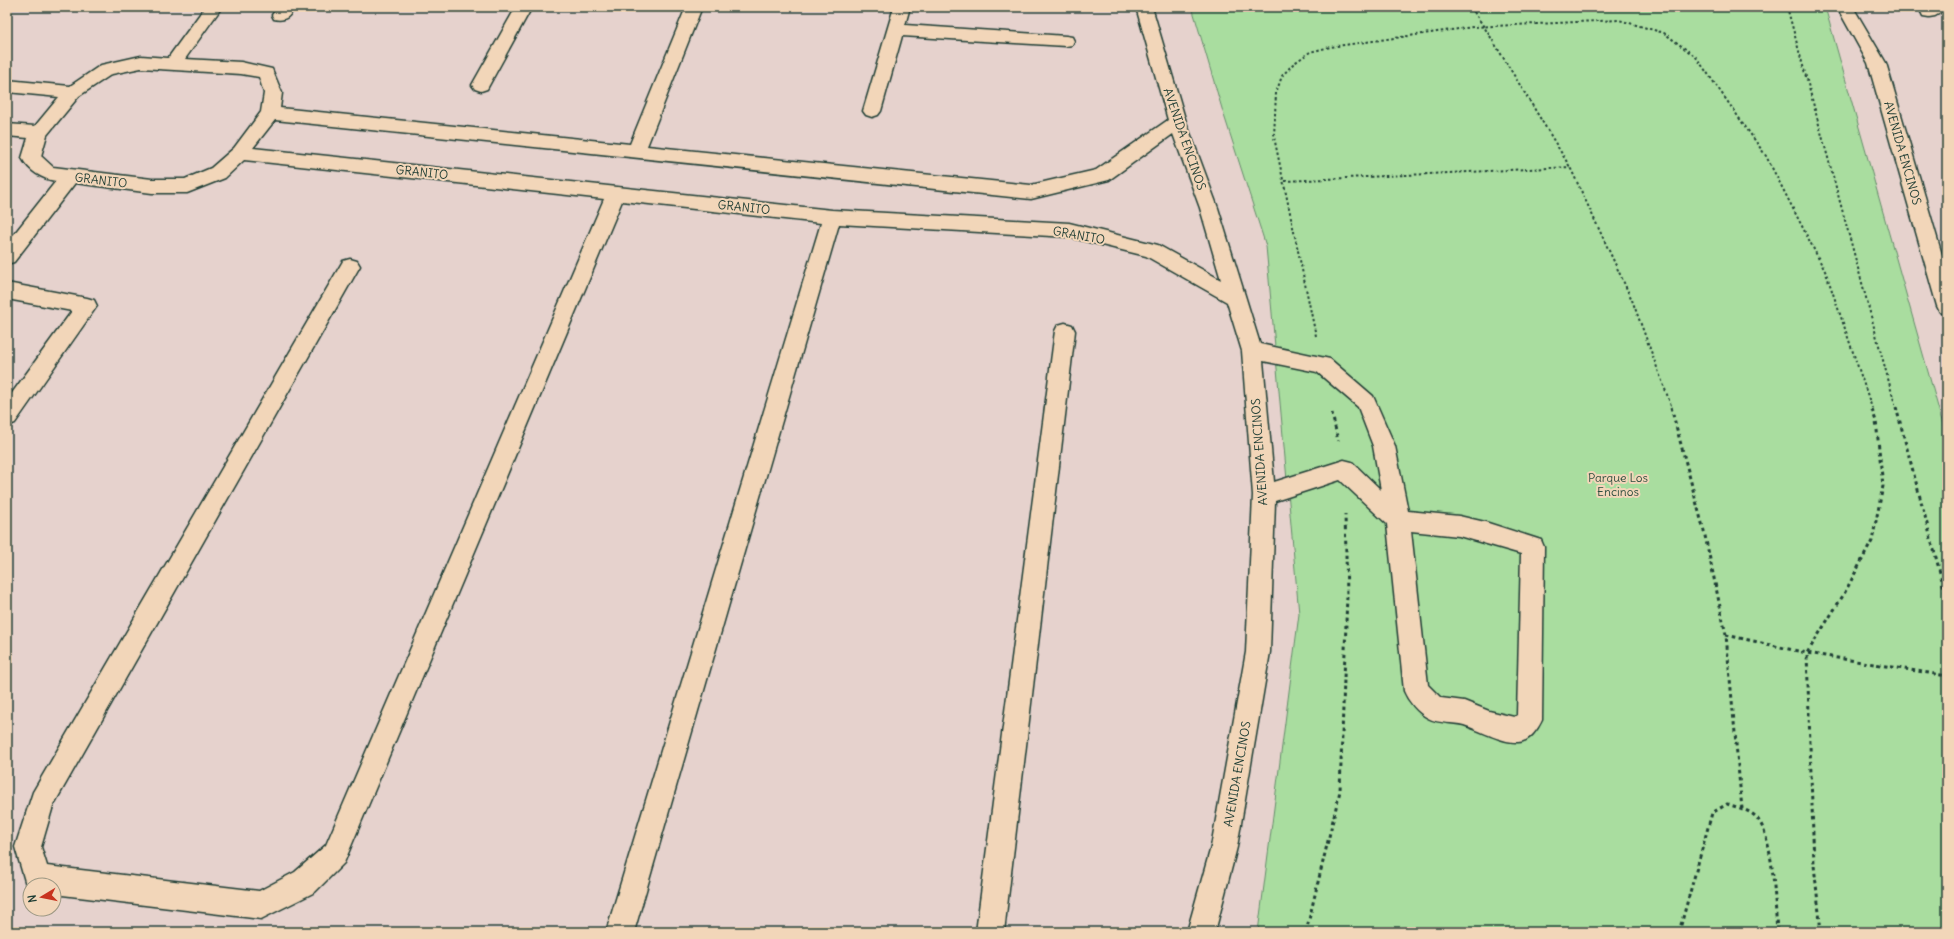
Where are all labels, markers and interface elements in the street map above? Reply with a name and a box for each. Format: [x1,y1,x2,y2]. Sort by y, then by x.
street label: AVENIDA ENCINOS [1160,86,1210,192]
street label: AVENIDA ENCINOS [1881,99,1925,207]
street label: GRANITO [395,162,449,182]
street label: GRANITO [74,169,128,191]
street label: GRANITO [717,197,771,217]
street label: GRANITO [1052,223,1106,247]
street label: AVENIDA ENCINOS [1248,398,1270,506]
park label: Parque Los Encinos [1588,470,1648,499]
street label: AVENIDA ENCINOS [1220,720,1254,828]
north arrow [22,877,62,917]
text: N [25,894,40,904]

